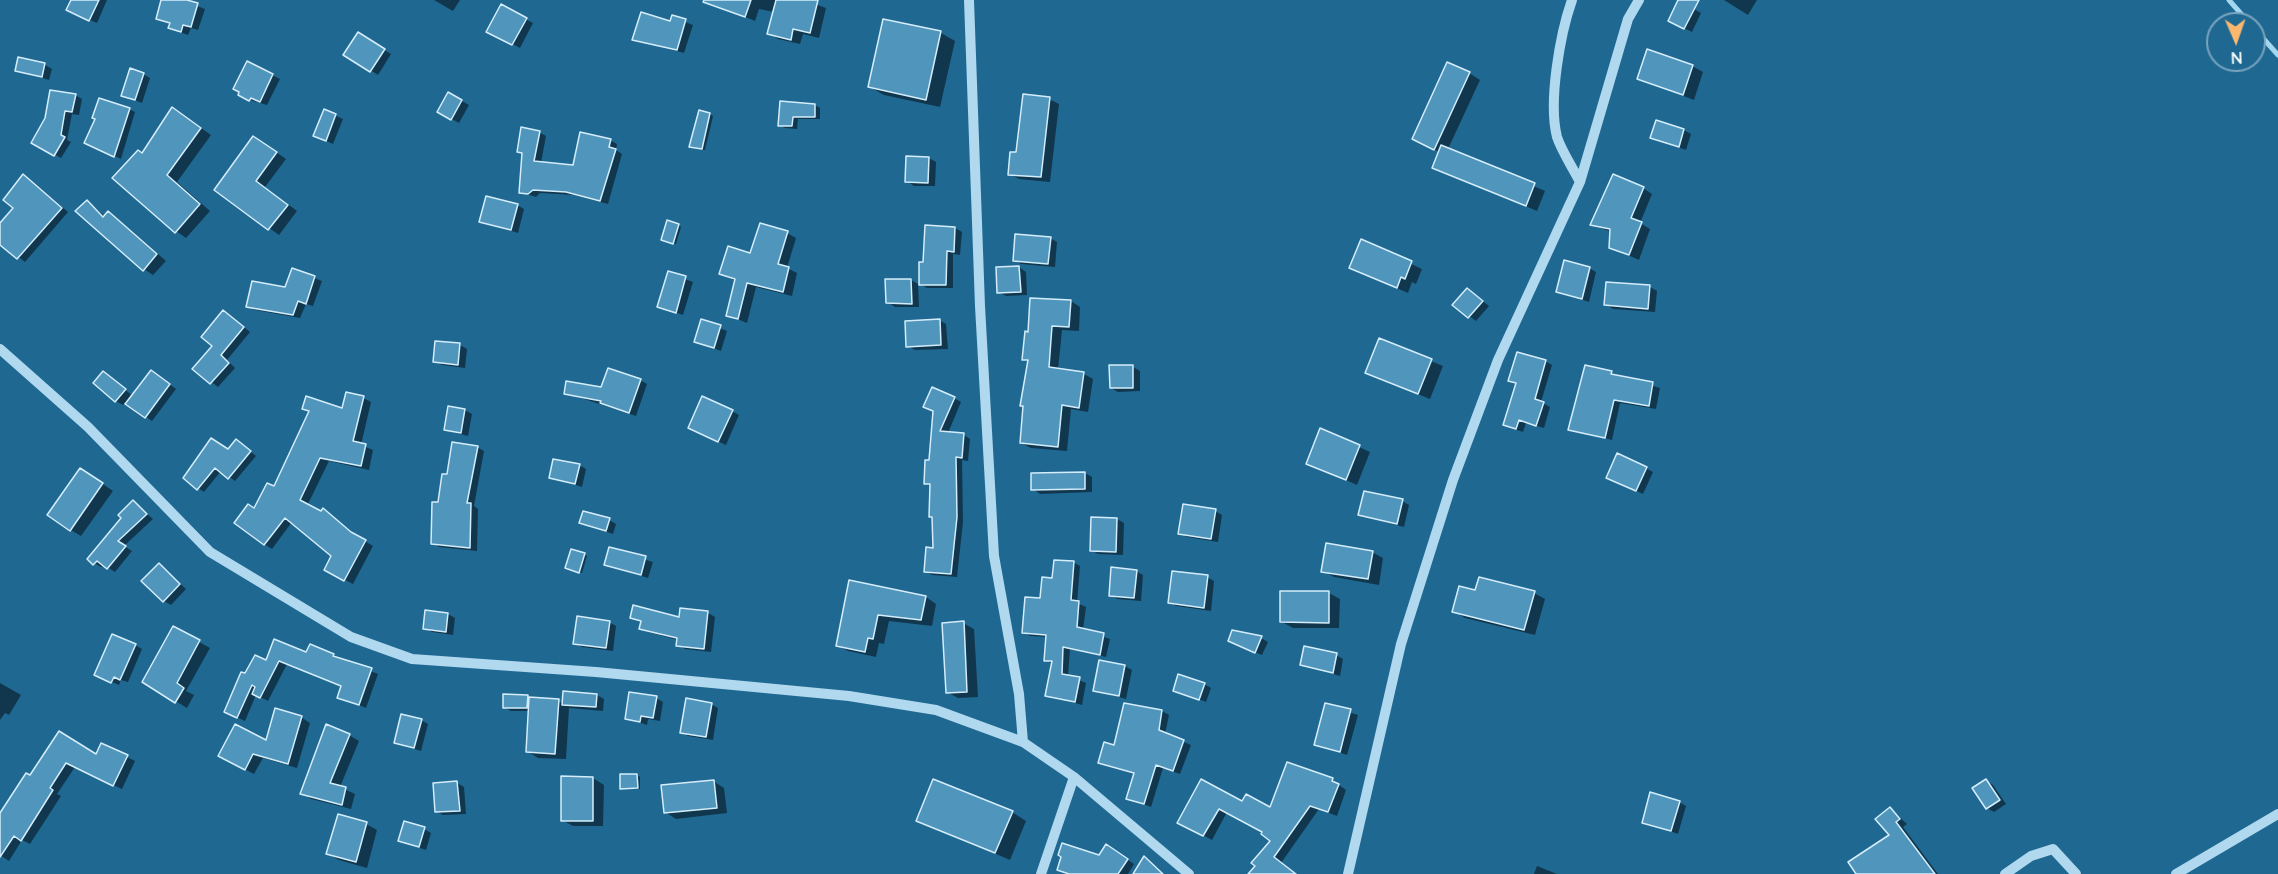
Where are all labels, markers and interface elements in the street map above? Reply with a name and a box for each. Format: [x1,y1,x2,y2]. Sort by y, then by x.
north arrow [2206,12,2266,72]
text: N [2230,48,2243,68]

